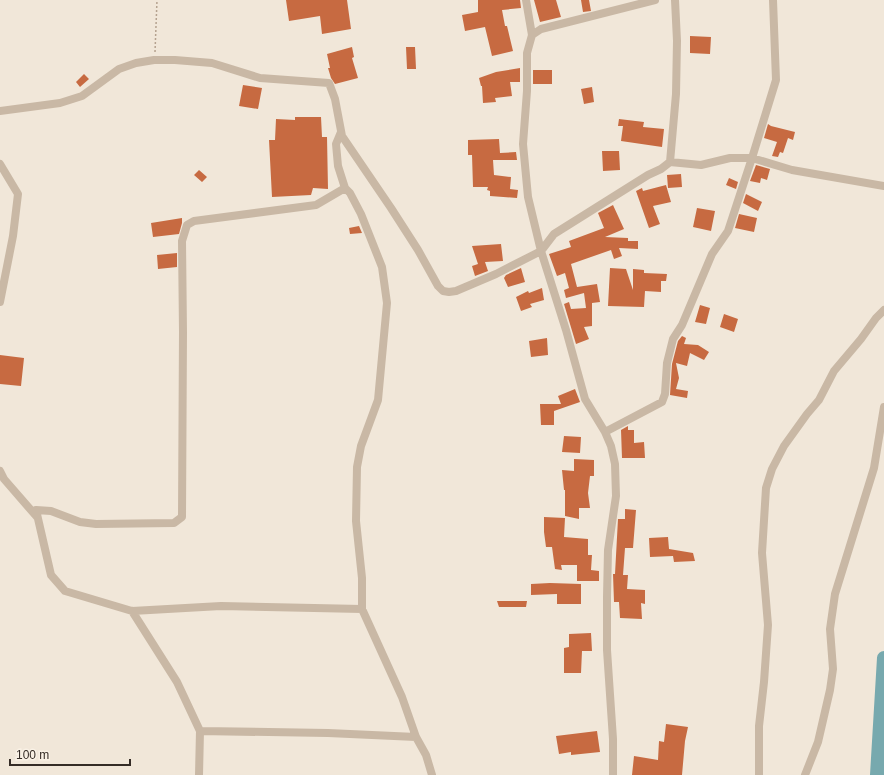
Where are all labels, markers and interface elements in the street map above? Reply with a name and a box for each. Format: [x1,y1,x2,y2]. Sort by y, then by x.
scale bar [10,741,130,767]
text: 100 m [16,748,49,762]

